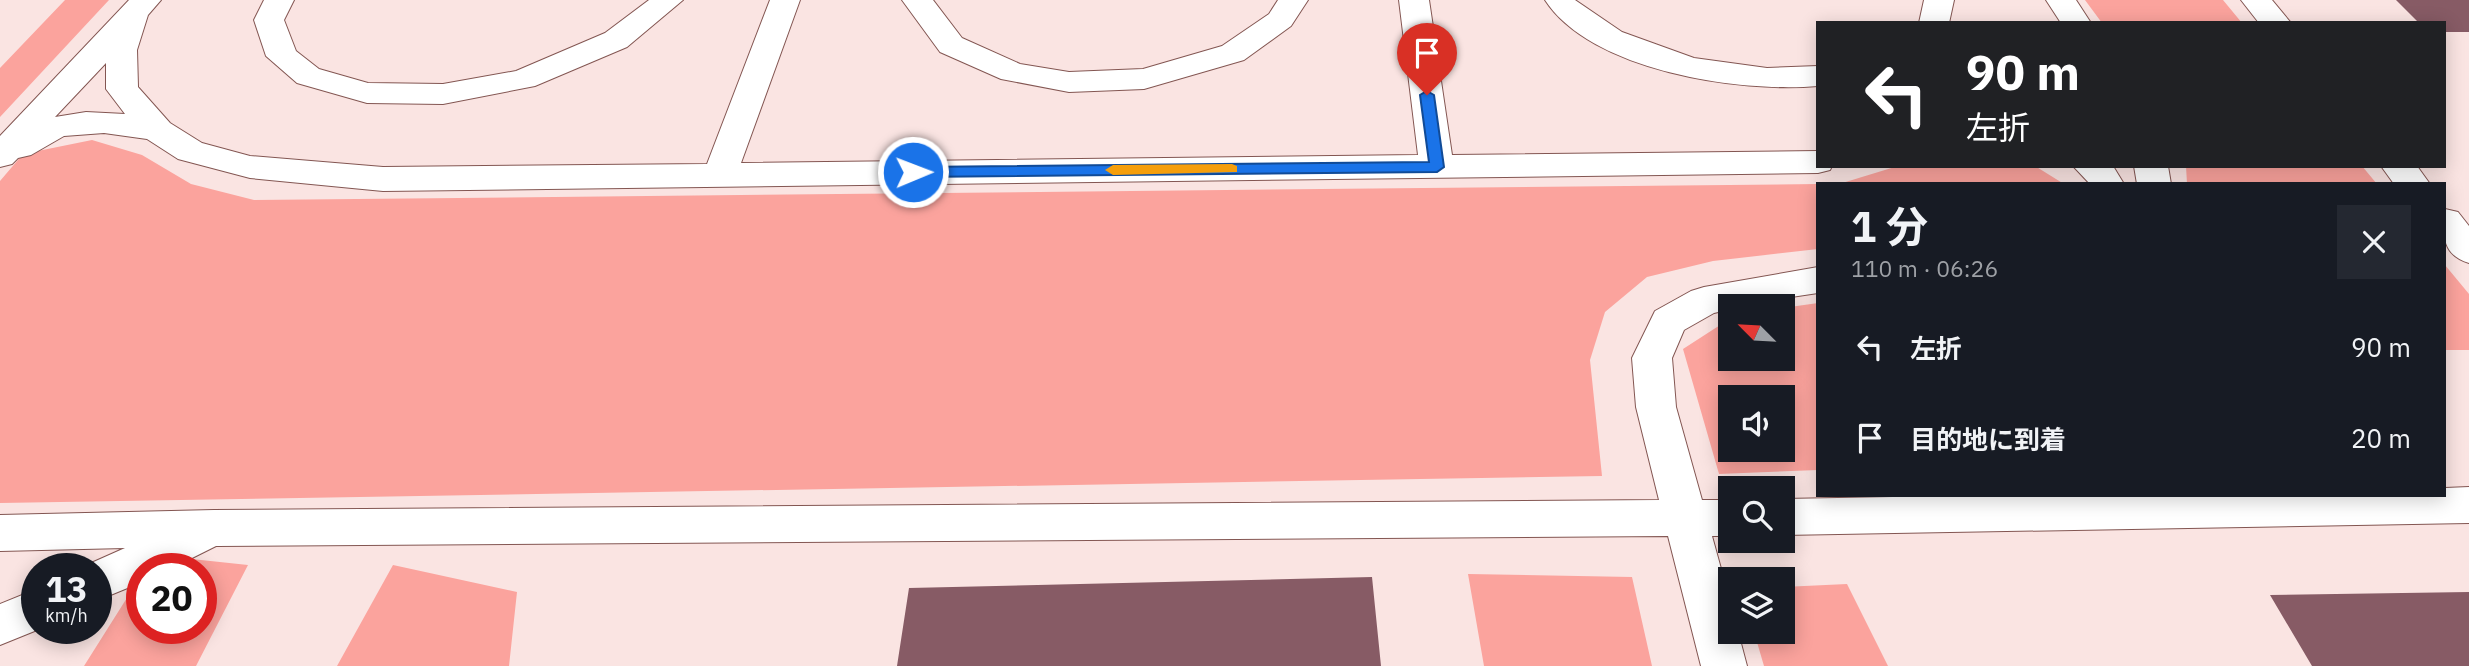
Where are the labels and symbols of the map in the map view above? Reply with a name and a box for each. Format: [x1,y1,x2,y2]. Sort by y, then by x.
pin [1397,23,1457,95]
position arrow [876,135,950,209]
north arrow [1718,294,1796,371]
speed limit sign: 20 [126,553,217,644]

